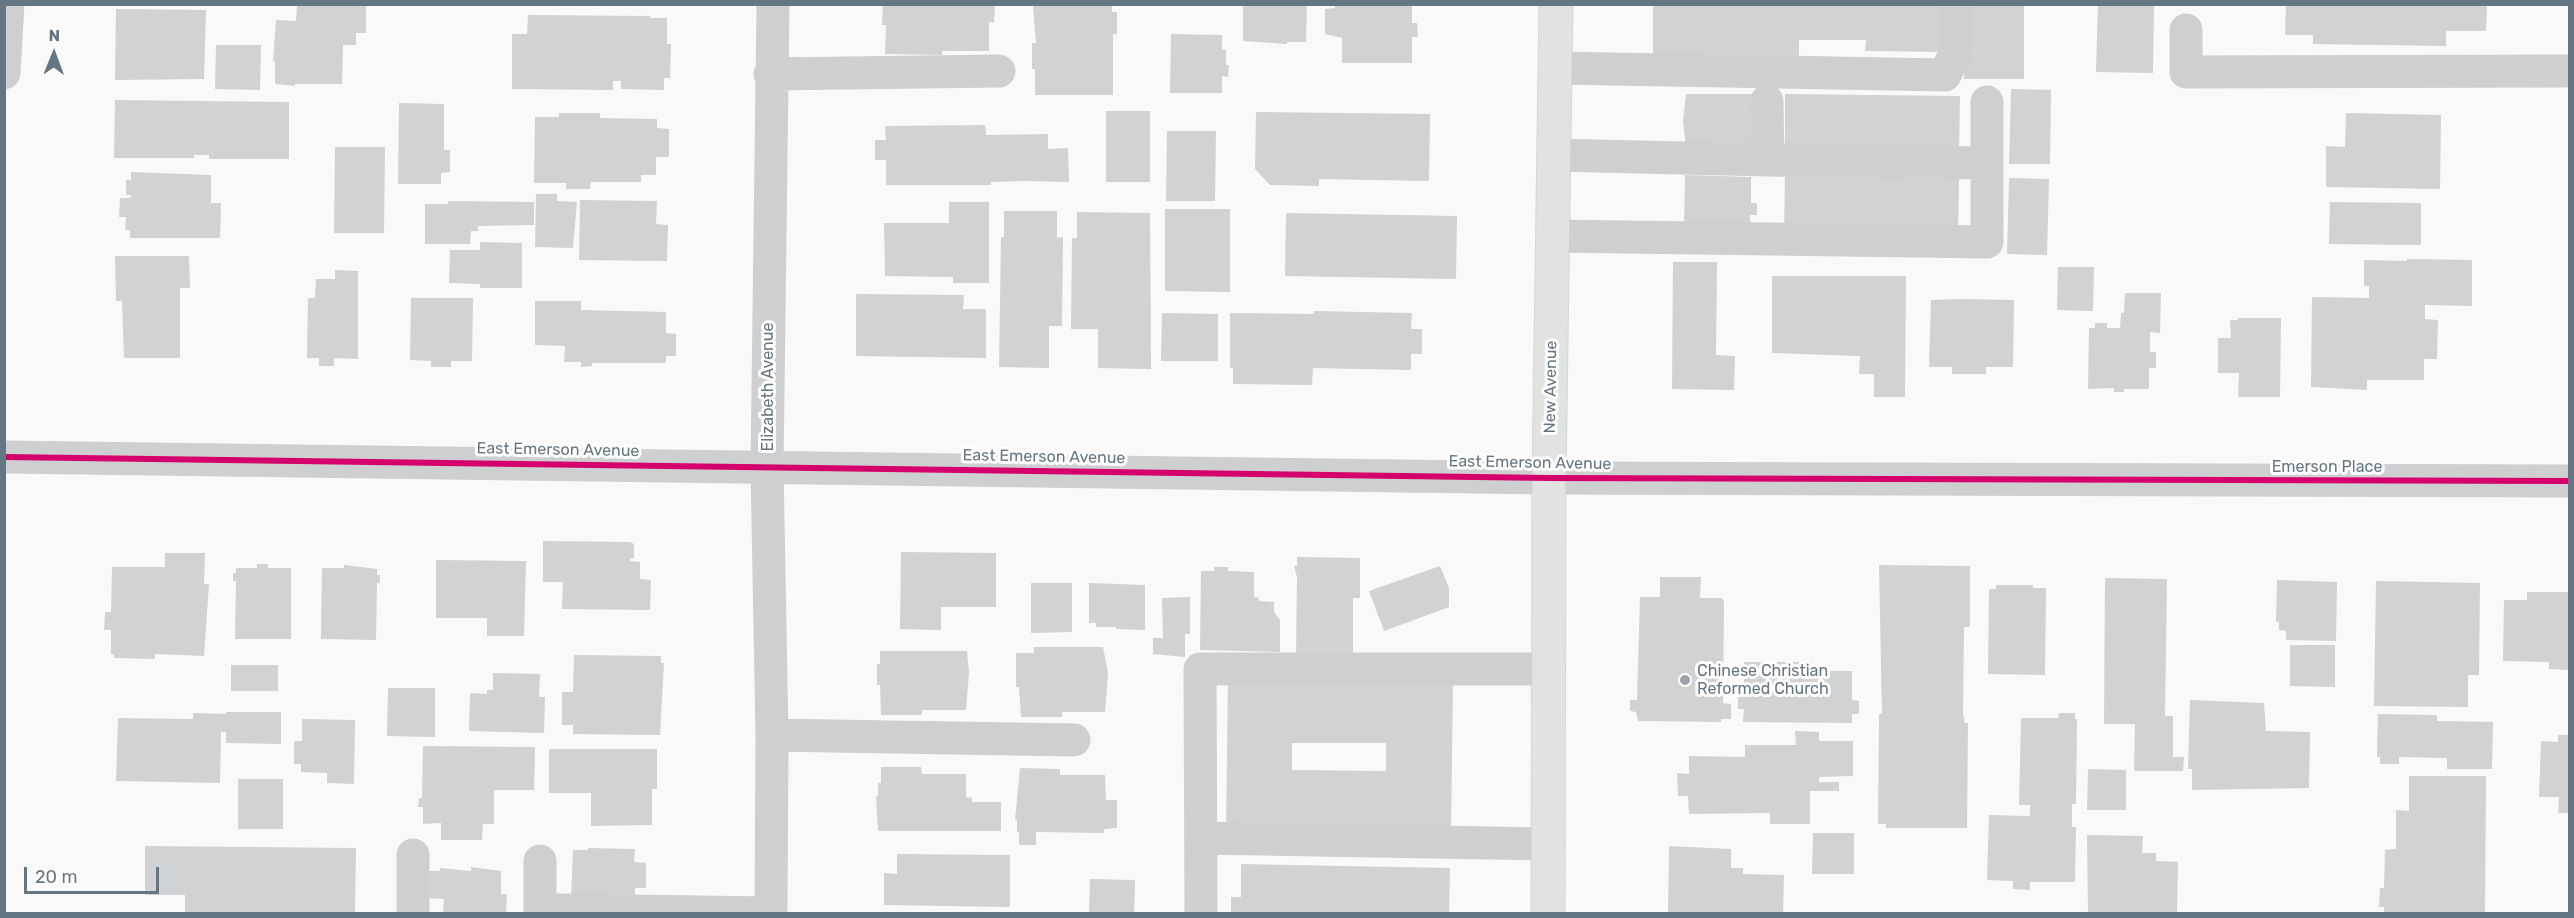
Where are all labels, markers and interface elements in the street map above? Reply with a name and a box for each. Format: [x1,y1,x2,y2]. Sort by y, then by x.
north arrow [24,24,84,84]
text: N [48,26,60,45]
street label: Elizabeth Avenue [758,323,778,451]
street label: New Avenue [1541,341,1561,433]
street label: East Emerson Avenue [476,439,640,461]
street label: East Emerson Avenue [962,446,1126,468]
street label: East Emerson Avenue [1448,452,1612,474]
street label: Emerson Place [2272,457,2382,477]
place label: Chinese Christian Reformed Church [1697,661,1829,699]
marker: Chinese Christian Reformed Church [1678,673,1692,687]
scale bar [27,855,162,893]
text: 20 m [35,866,77,888]

